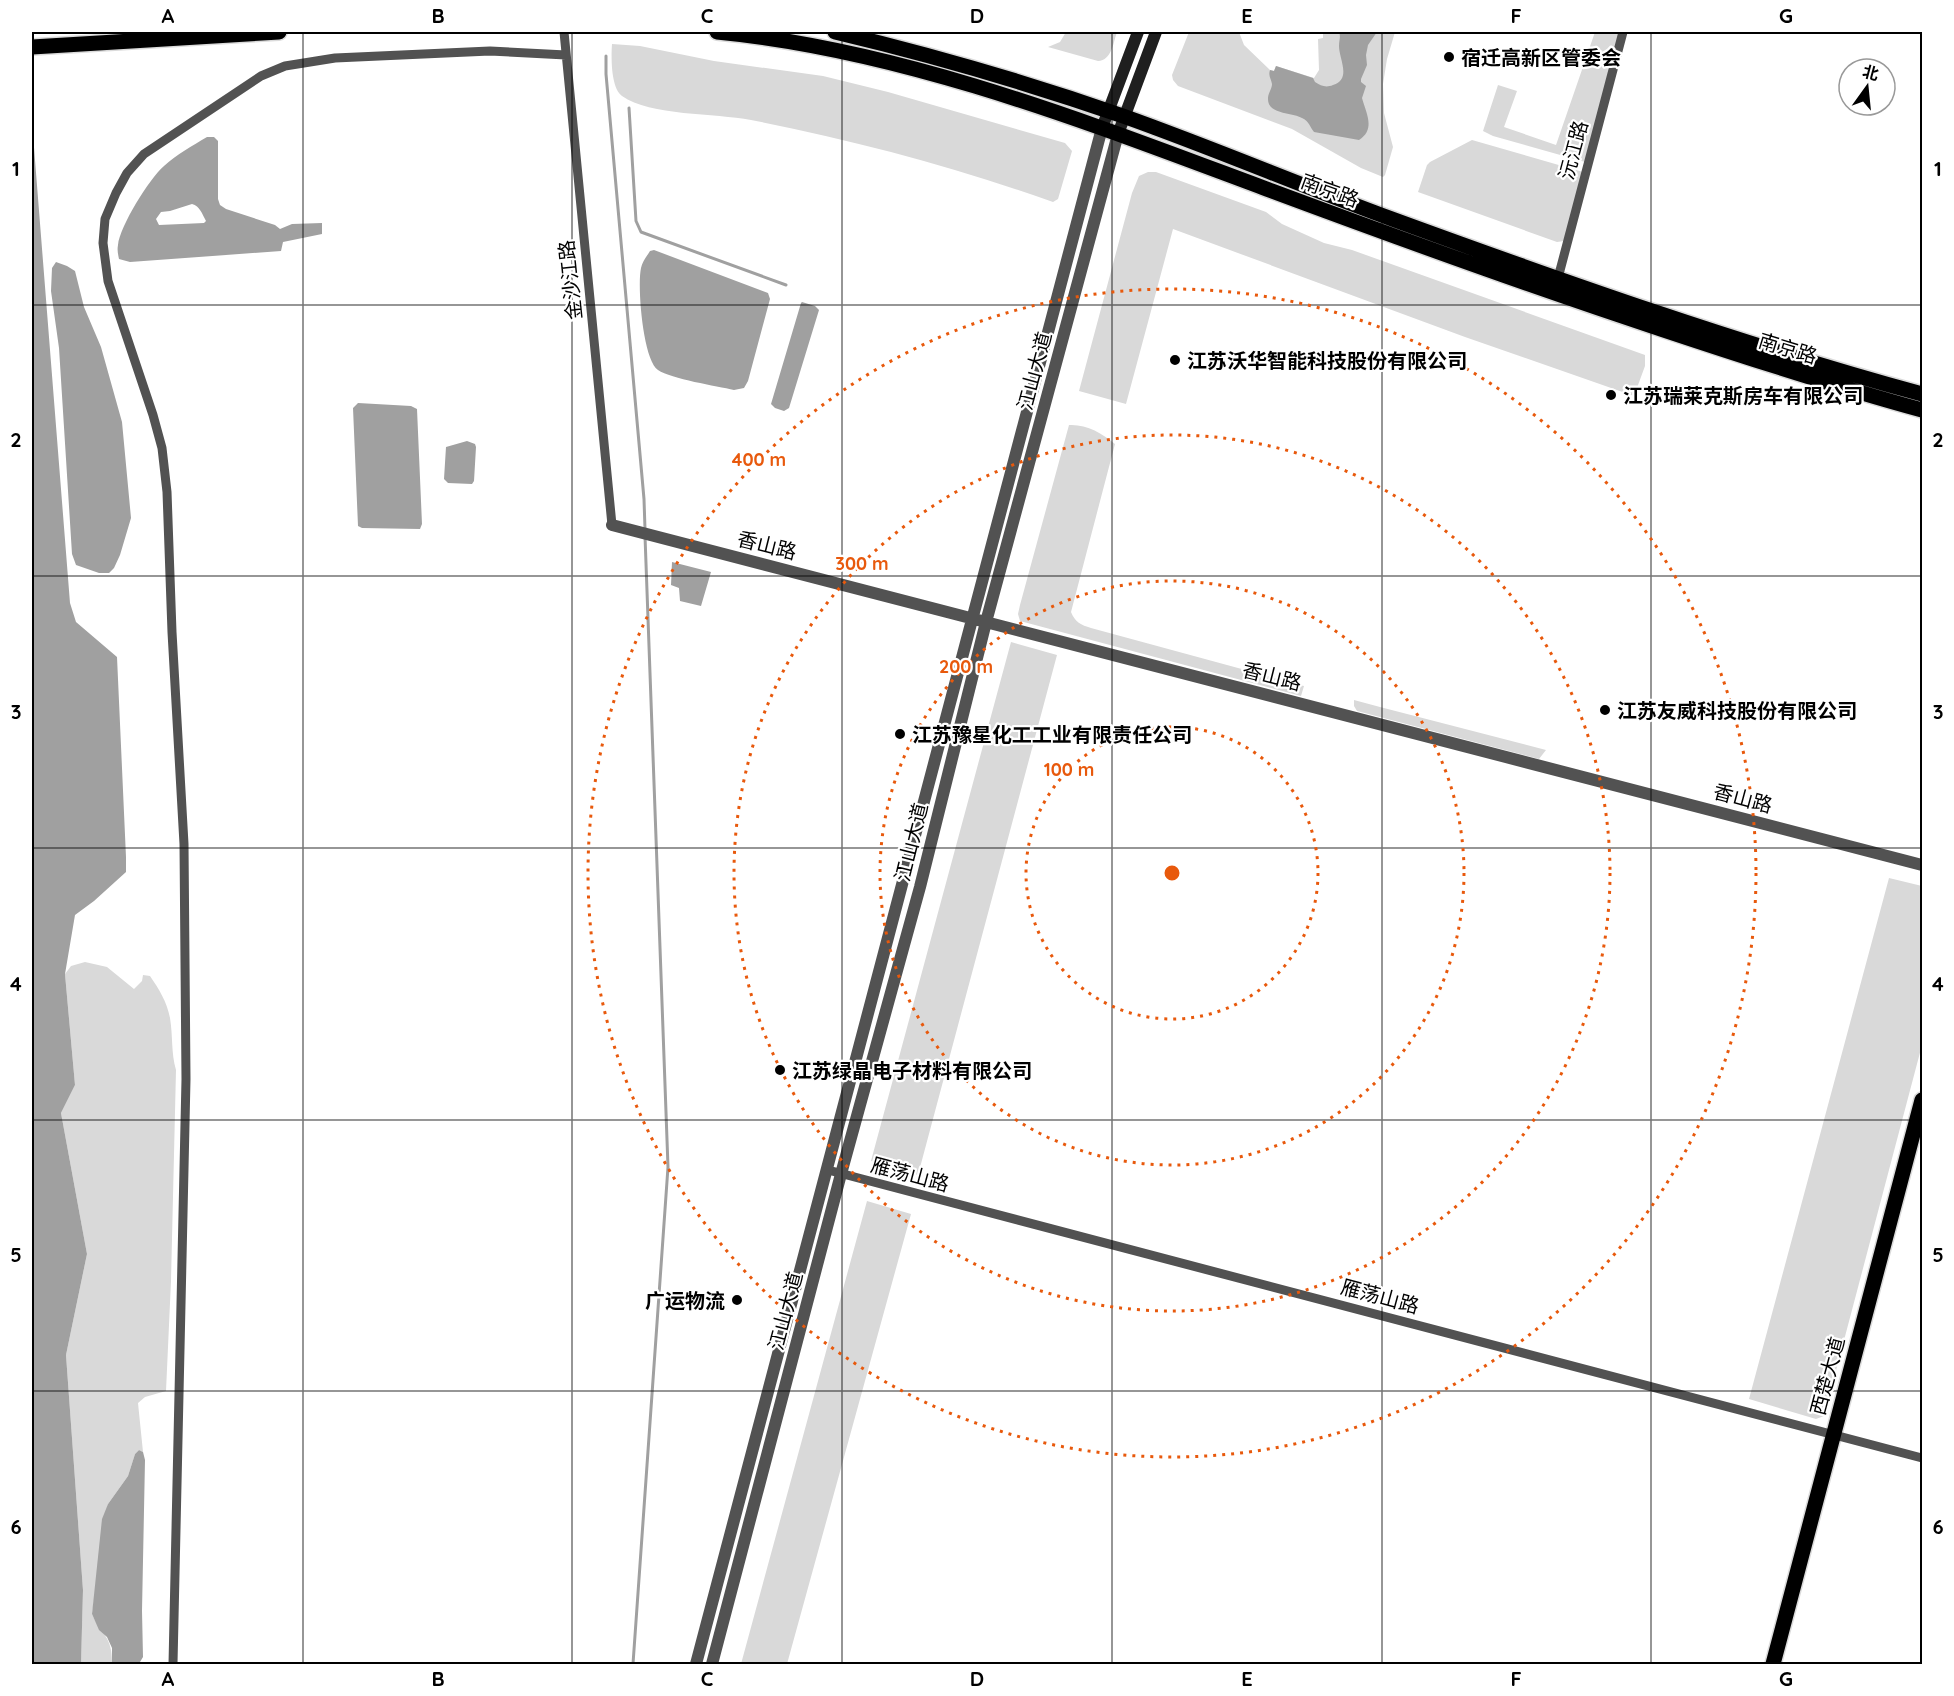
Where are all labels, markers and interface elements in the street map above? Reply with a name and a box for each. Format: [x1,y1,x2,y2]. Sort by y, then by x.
text: A [162,3,175,28]
text: B [431,3,445,28]
text: C [701,3,714,28]
text: D [970,3,984,28]
text: E [1241,3,1253,28]
text: F [1510,3,1522,28]
text: G [1779,3,1793,28]
place label: 宿迁高新区管委会 [1461,45,1621,70]
marker: 宿迁高新区管委会 [1442,50,1456,64]
north arrow [1837,57,1897,117]
text: 北 [1861,61,1881,84]
street label: 沅江路 [1553,118,1593,182]
text: 1 [12,156,20,181]
text: 1 [1934,156,1942,181]
street label: 南京路 [1298,168,1362,212]
street label: 金沙江路 [553,239,587,321]
street label: 南京路 [1756,327,1820,369]
street label: 江山大道 [1012,329,1056,413]
place label: 江苏沃华智能科技股份有限公司 [1187,348,1467,373]
marker: 江苏沃华智能科技股份有限公司 [1168,353,1182,367]
place label: 江苏瑞莱克斯房车有限公司 [1623,383,1863,408]
marker: 江苏瑞莱克斯房车有限公司 [1604,388,1618,402]
text: 2 [10,427,22,452]
text: 2 [1932,427,1944,452]
text: 400 m [732,448,786,471]
street label: 香山路 [735,526,799,564]
text: 300 m [835,552,889,575]
text: 200 m [939,655,993,678]
street label: 香山路 [1240,657,1304,695]
place label: 江苏友威科技股份有限公司 [1617,698,1857,723]
text: 3 [11,699,21,724]
text: 3 [1933,699,1943,724]
marker: 江苏友威科技股份有限公司 [1598,703,1612,717]
place label: 江苏豫星化工工业有限责任公司 [912,722,1192,747]
marker: 江苏豫星化工工业有限责任公司 [893,727,907,741]
text: 100 m [1044,758,1094,781]
street label: 香山路 [1711,778,1775,818]
street label: 江山大道 [889,800,933,884]
centre of rings [1162,863,1182,883]
text: 4 [10,971,22,996]
text: 4 [1932,971,1944,996]
place label: 江苏绿晶电子材料有限公司 [792,1058,1032,1083]
marker: 江苏绿晶电子材料有限公司 [773,1063,787,1077]
street label: 雁荡山路 [868,1152,952,1196]
text: 5 [10,1242,22,1267]
text: 5 [1932,1242,1944,1267]
street label: 江山大道 [763,1269,807,1353]
street label: 雁荡山路 [1338,1274,1422,1318]
place label: 广运物流 [645,1288,725,1313]
marker: 广运物流 [730,1293,744,1307]
street label: 西楚大道 [1805,1334,1849,1418]
text: 6 [10,1514,22,1539]
text: 6 [1932,1514,1944,1539]
text: A [162,1666,175,1691]
text: B [431,1666,445,1691]
text: C [701,1666,714,1691]
text: D [970,1666,984,1691]
text: E [1241,1666,1253,1691]
text: F [1510,1666,1522,1691]
text: G [1779,1666,1793,1691]

